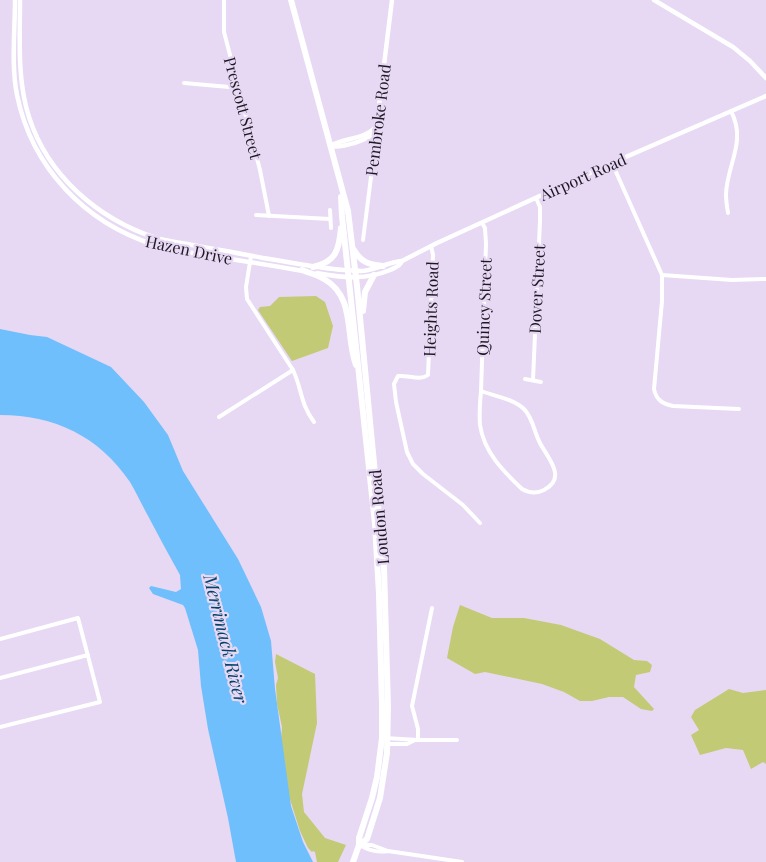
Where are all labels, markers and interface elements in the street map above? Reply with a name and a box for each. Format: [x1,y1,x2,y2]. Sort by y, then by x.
street label: Prescott Street [220,54,267,162]
street label: Pembroke Road [360,63,395,177]
street label: Airport Road [535,148,629,205]
street label: Hazen Drive [144,230,235,269]
street label: Dover Street [524,243,549,334]
street label: Quincy Street [471,257,496,356]
street label: Heights Road [418,261,443,357]
street label: Loudon Road [364,469,393,566]
water label: Merrimack River [198,571,254,707]

